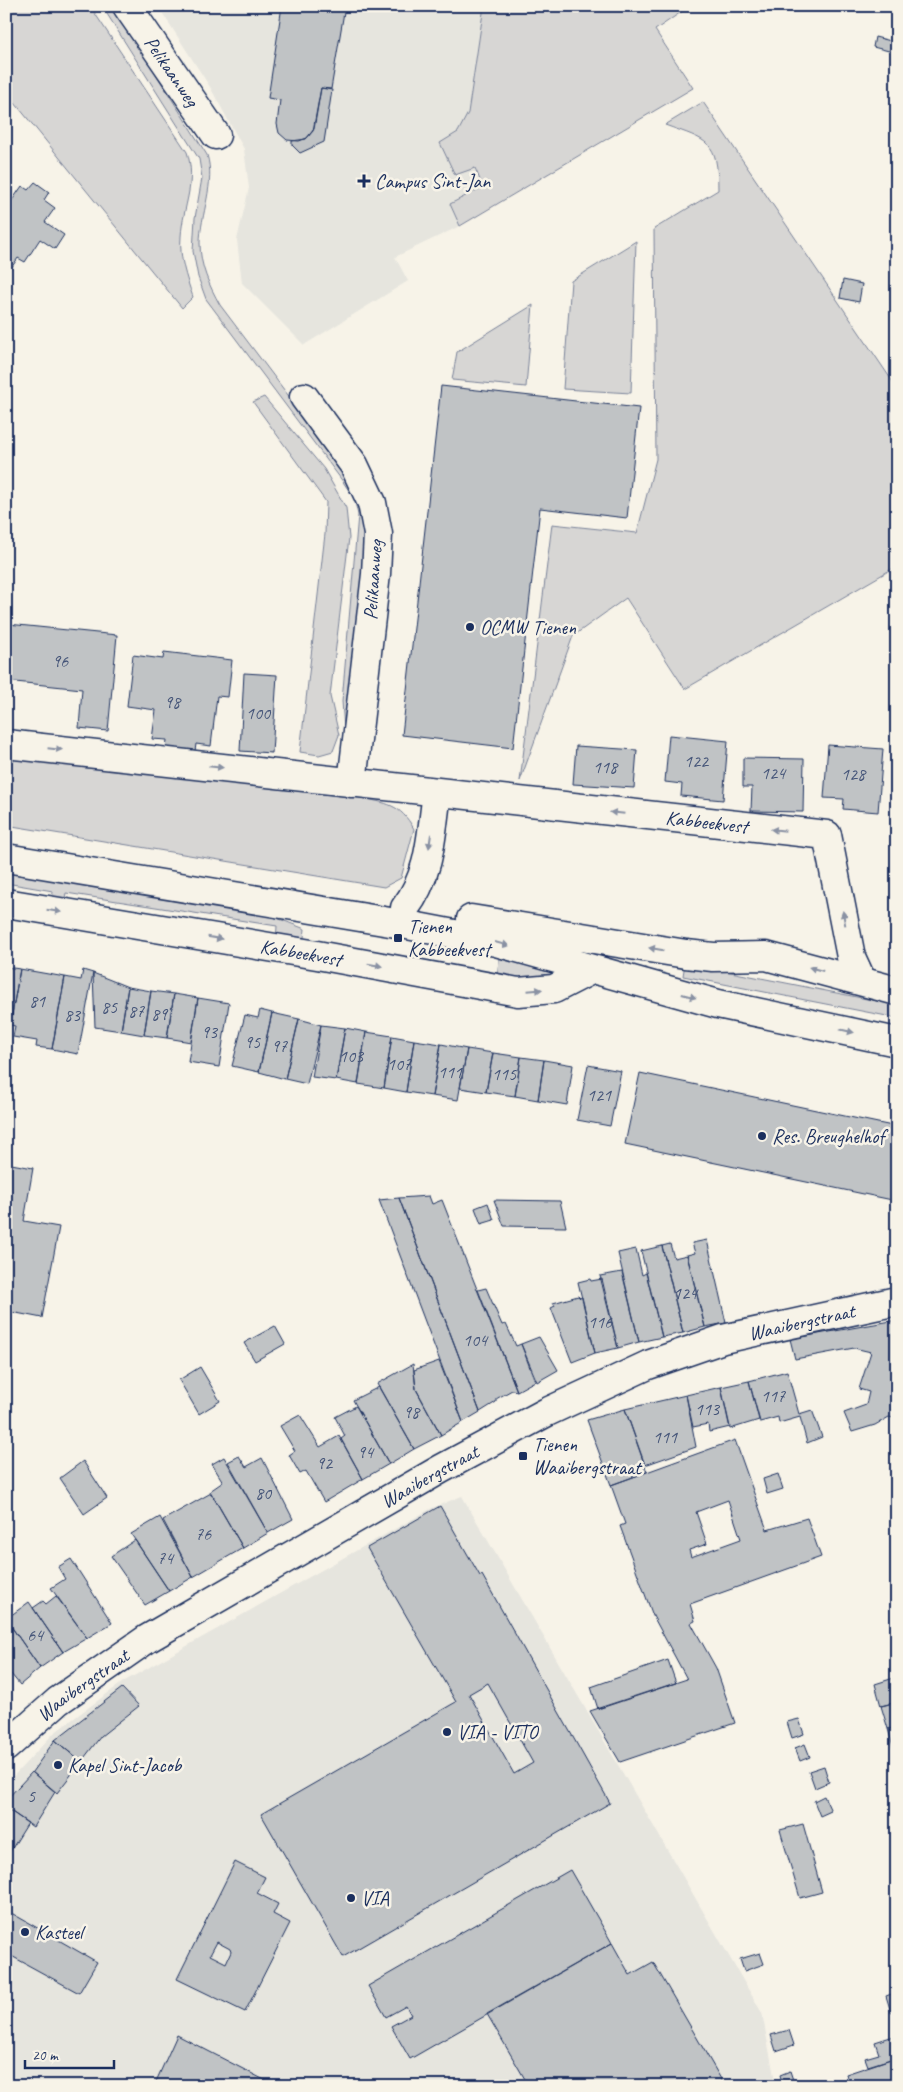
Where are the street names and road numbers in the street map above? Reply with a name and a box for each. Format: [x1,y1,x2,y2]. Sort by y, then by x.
street label: Pelikaanweg [139,31,206,113]
street label: Pelikaanweg [358,537,388,621]
street label: Kabbeekvest [664,805,752,839]
street label: Kabbeekvest [258,933,347,972]
street label: Waaibergstraat [746,1298,859,1346]
street label: Waaibergstraat [376,1438,485,1514]
street label: Waaibergstraat [31,1642,136,1727]

